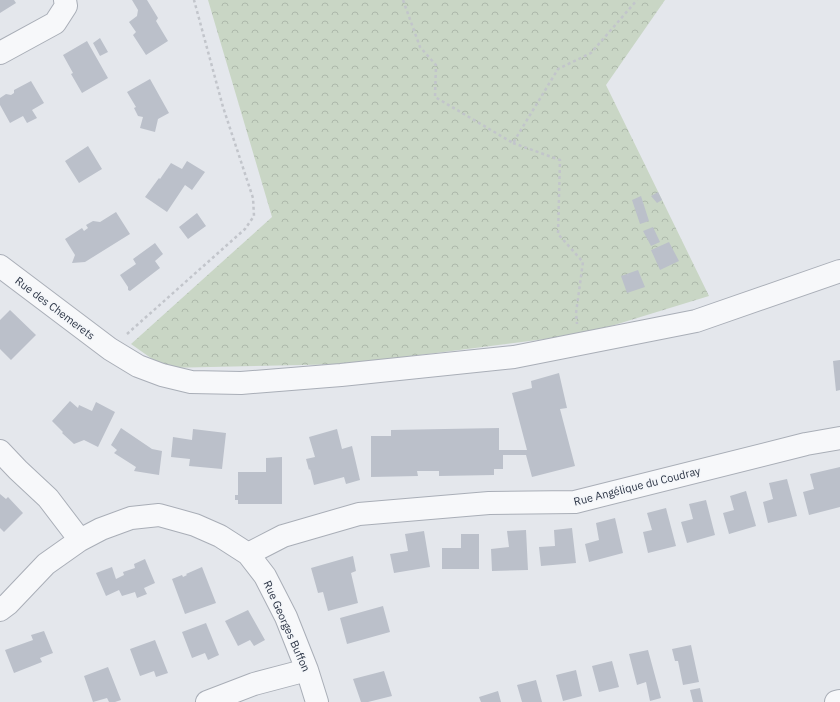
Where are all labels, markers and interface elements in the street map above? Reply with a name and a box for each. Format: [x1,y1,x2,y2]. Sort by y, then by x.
street label: Rue des Chemerets [12,273,98,343]
street label: Rue Angélique du Coudray [572,463,702,509]
street label: Rue Georges Buffon [261,578,313,674]

